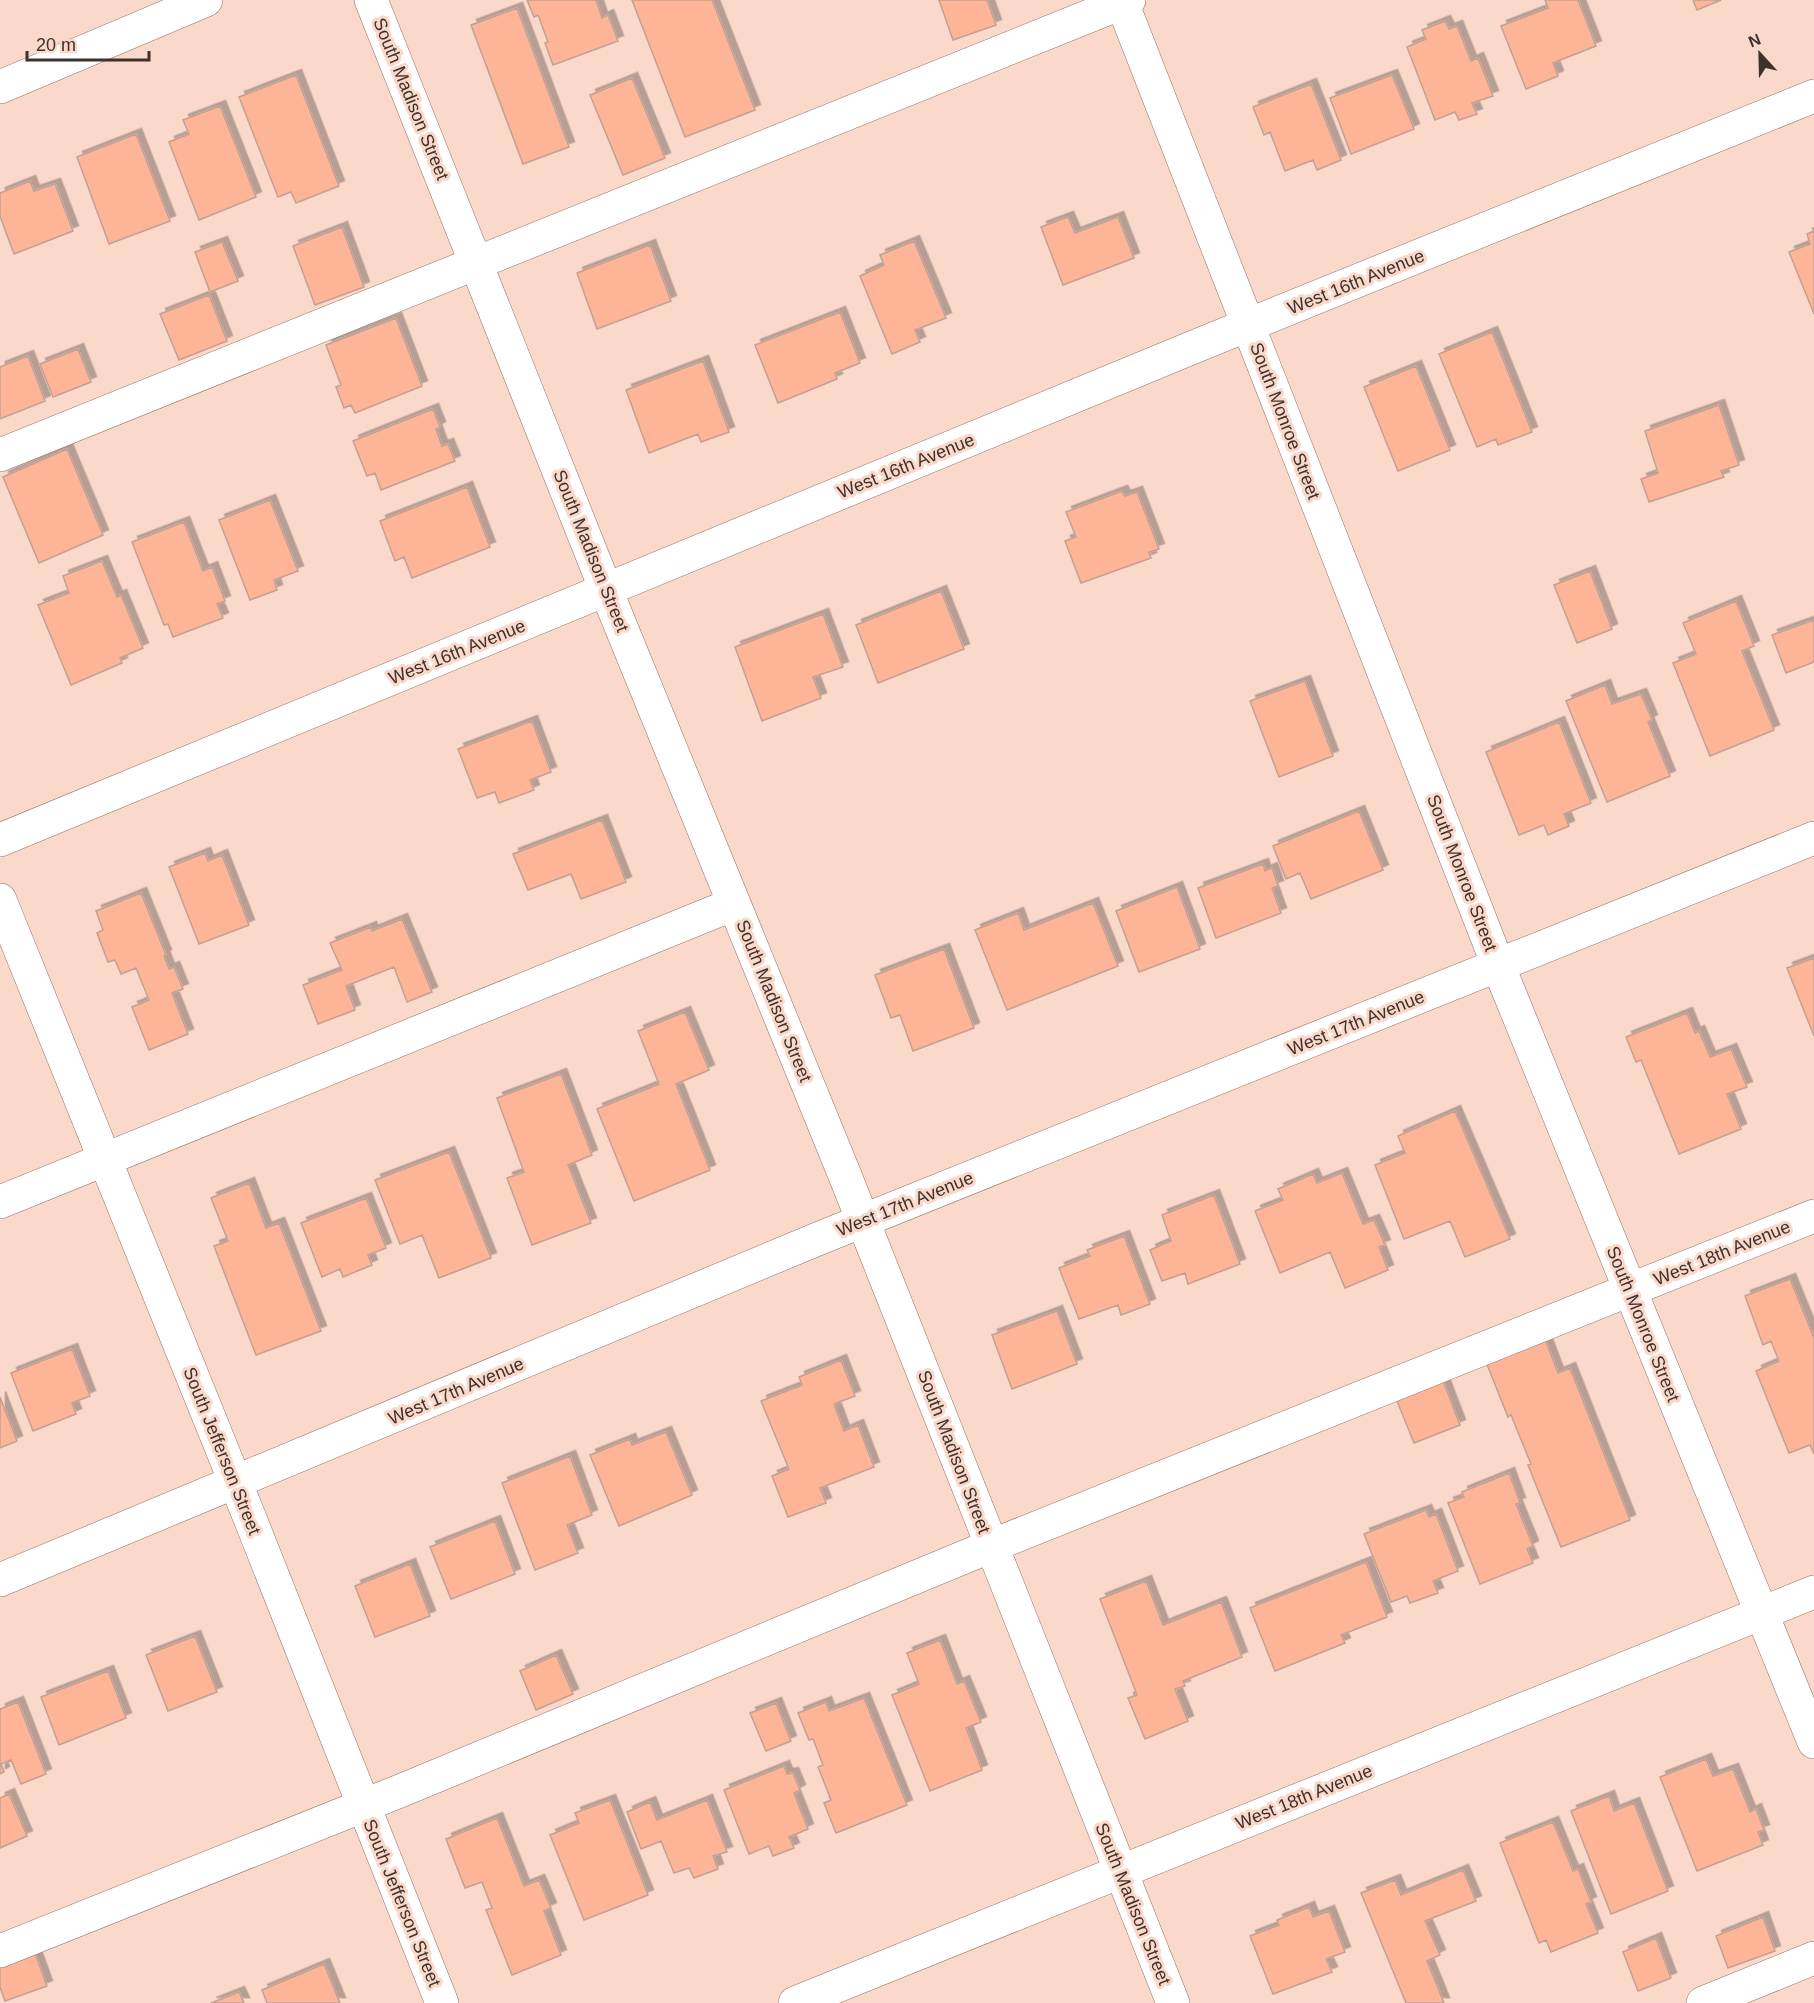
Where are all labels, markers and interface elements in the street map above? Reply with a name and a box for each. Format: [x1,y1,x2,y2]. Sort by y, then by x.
street label: South Madison Street [369,15,453,183]
scale bar [27,24,148,62]
north arrow [1730,24,1790,84]
text: N [1746,31,1763,51]
text: 20 m [36,35,76,55]
street label: West 16th Avenue [1285,245,1427,319]
street label: South Monroe Street [1246,340,1324,502]
street label: West 16th Avenue [835,429,977,503]
street label: South Madison Street [549,467,633,635]
street label: West 16th Avenue [386,615,528,689]
street label: South Monroe Street [1423,792,1501,954]
street label: South Madison Street [732,917,816,1085]
street label: West 17th Avenue [1285,986,1427,1060]
street label: West 17th Avenue [834,1167,976,1241]
street label: West 18th Avenue [1651,1216,1793,1290]
street label: South Monroe Street [1603,1243,1683,1405]
street label: West 17th Avenue [385,1353,527,1429]
street label: South Jefferson Street [179,1364,265,1538]
street label: South Madison Street [914,1368,994,1536]
street label: West 18th Avenue [1233,1760,1375,1834]
street label: South Jefferson Street [359,1816,445,1990]
street label: South Madison Street [1091,1820,1175,1988]

